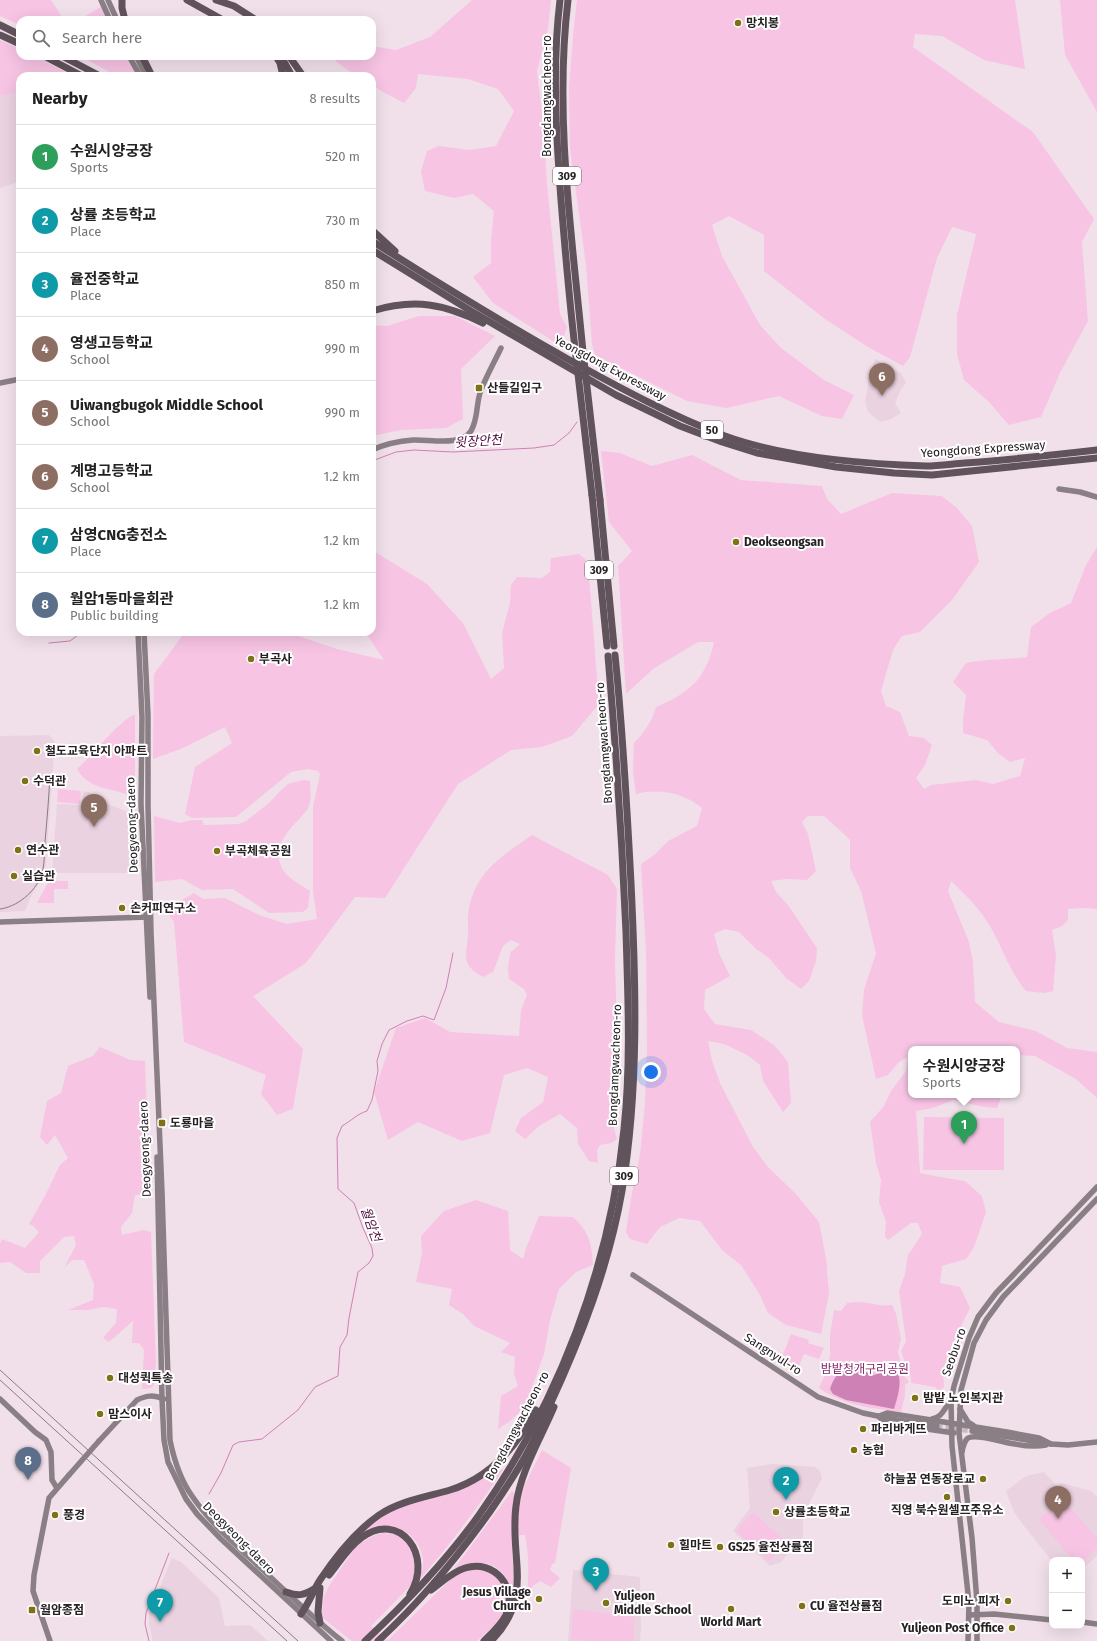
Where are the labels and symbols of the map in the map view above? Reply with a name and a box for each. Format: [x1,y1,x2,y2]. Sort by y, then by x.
place label: 망치봉 [746,16,779,30]
marker: 망치봉 [733,18,743,28]
street label: Bongdamgwacheon-ro [540,35,554,157]
road number: 309 [553,167,581,185]
street label: Yeongdong Expressway [552,332,669,404]
pin: 6 [869,363,895,396]
place label: 산들길입구 [487,381,542,395]
marker: 산들길입구 [474,383,484,393]
road number: 50 [701,421,723,439]
water label: 윗장안천 [454,432,503,450]
street label: Yeongdong Expressway [920,438,1046,460]
place label: Deokseongsan [744,535,824,549]
marker: Deokseongsan [731,537,741,547]
road number: 309 [585,561,613,579]
place label: 부곡사 [259,652,292,666]
marker: 부곡사 [246,654,256,664]
street label: Bongdamgwacheon-ro [593,682,615,804]
place label: 철도교육단지 아파트 [45,744,147,758]
marker: 철도교육단지 아파트 [32,746,42,756]
place label: 수덕관 [33,774,66,788]
marker: 수덕관 [20,776,30,786]
street label: Deogyeong-daero [123,777,141,873]
pin: 5 [81,794,107,827]
place label: 연수관 [26,843,59,857]
place label: 부곡체육공원 [225,844,291,858]
marker: 연수관 [13,845,23,855]
marker: 부곡체육공원 [212,846,222,856]
place label: 실습관 [22,869,55,883]
marker: 실습관 [9,871,19,881]
place label: 손커피연구소 [130,901,196,915]
marker: 손커피연구소 [117,903,127,913]
street label: Bongdamgwacheon-ro [606,1004,624,1126]
your location [641,1062,661,1082]
street label: Deogyeong-daero [136,1101,154,1197]
pin: 1 [951,1111,977,1144]
place label: 도룡마을 [170,1116,214,1130]
marker: 도룡마을 [157,1118,167,1128]
road number: 309 [610,1167,638,1185]
water label: 월암천 [358,1205,385,1244]
street label: Seobu-ro [939,1326,969,1378]
street label: Sangnyul-ro [742,1330,804,1378]
park label: 밤밭청개구리공원 [821,1362,909,1376]
street label: Bongdamgwacheon-ro [482,1369,552,1483]
place label: 대성퀵특송 [118,1371,173,1385]
marker: 대성퀵특송 [105,1373,115,1383]
place label: 밤밭 노인복지관 [923,1391,1003,1405]
marker: 밤밭 노인복지관 [910,1393,920,1403]
place label: 맘스이사 [108,1407,152,1421]
marker: 맘스이사 [95,1409,105,1419]
place label: 파리바게뜨 [871,1422,926,1436]
marker: 파리바게뜨 [858,1424,868,1434]
place label: 농협 [862,1443,884,1457]
marker: 농협 [849,1445,859,1455]
pin: 8 [15,1447,41,1480]
pin: 2 [773,1467,799,1500]
place label: 하늘꿈 연동장로교 [884,1472,975,1486]
marker: 하늘꿈 연동장로교 [978,1474,988,1484]
pin: 4 [1045,1486,1071,1519]
marker: 직영 북수원셀프주유소 [942,1492,952,1502]
street label: Deogyeong-daero [200,1499,278,1577]
place label: 직영 북수원셀프주유소 [890,1503,1004,1517]
place label: 상률초등학교 [784,1505,850,1519]
marker: 상률초등학교 [771,1507,781,1517]
place label: 풍경 [63,1508,85,1522]
marker: 풍경 [50,1510,60,1520]
place label: 힐마트 [679,1538,712,1552]
marker: 힐마트 [666,1540,676,1550]
place label: GS25 율전상률점 [728,1540,813,1554]
marker: GS25 율전상률점 [715,1542,725,1552]
pin: 3 [583,1558,609,1591]
place label: Jesus Village Church [462,1585,531,1613]
pin: 7 [147,1589,173,1622]
place label: Yuljeon Middle School [613,1589,692,1617]
marker: Jesus Village Church [534,1594,544,1604]
place label: 도미노 피자 [942,1594,1000,1608]
marker: 도미노 피자 [1003,1596,1013,1606]
marker: Yuljeon Middle School [601,1598,611,1608]
place label: CU 율전상률점 [810,1599,883,1613]
marker: CU 율전상률점 [797,1601,807,1611]
place label: 월암종점 [40,1603,84,1617]
marker: World Mart [726,1604,736,1614]
marker: 월암종점 [27,1605,37,1615]
place label: World Mart [701,1615,762,1629]
place label: Yuljeon Post Office [900,1621,1004,1635]
marker: Yuljeon Post Office [1007,1623,1017,1633]

